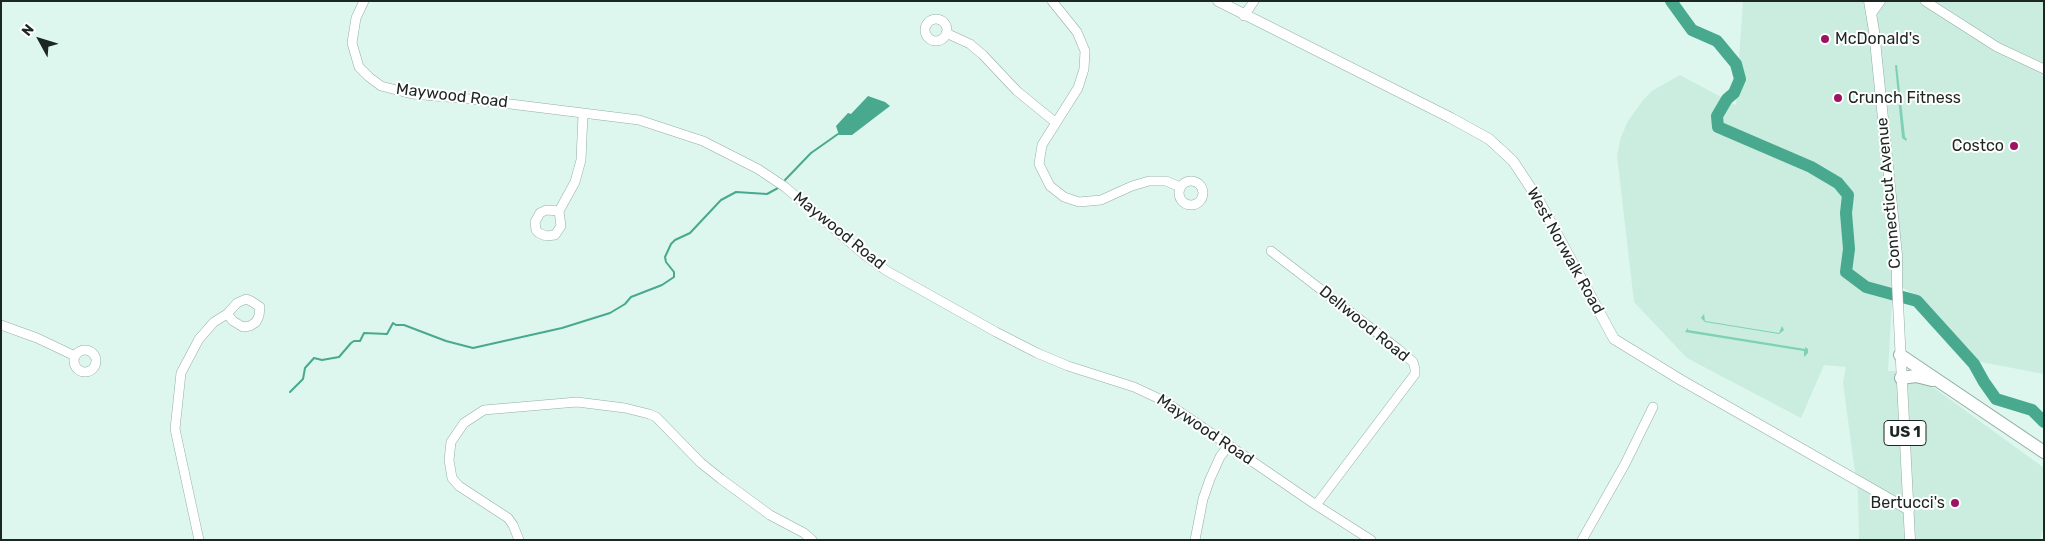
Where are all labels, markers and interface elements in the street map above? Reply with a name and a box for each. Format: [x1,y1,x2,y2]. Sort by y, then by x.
north arrow [15,15,65,65]
text: N [18,21,38,40]
place label: McDonald's [1835,29,1920,49]
marker: McDonald's [1819,33,1831,45]
street label: Maywood Road [395,80,509,112]
place label: Crunch Fitness [1848,88,1961,108]
marker: Crunch Fitness [1832,92,1844,104]
street label: Connecticut Avenue [1873,117,1905,269]
place label: Costco [1952,136,2004,156]
marker: Costco [2008,140,2020,152]
street label: West Norwalk Road [1522,184,1608,318]
street label: Maywood Road [789,188,889,274]
street label: Dellwood Road [1315,282,1413,366]
street label: Maywood Road [1153,391,1257,469]
road number: US 1 [1884,420,1926,446]
place label: Bertucci's [1871,493,1945,513]
marker: Bertucci's [1949,497,1961,509]

